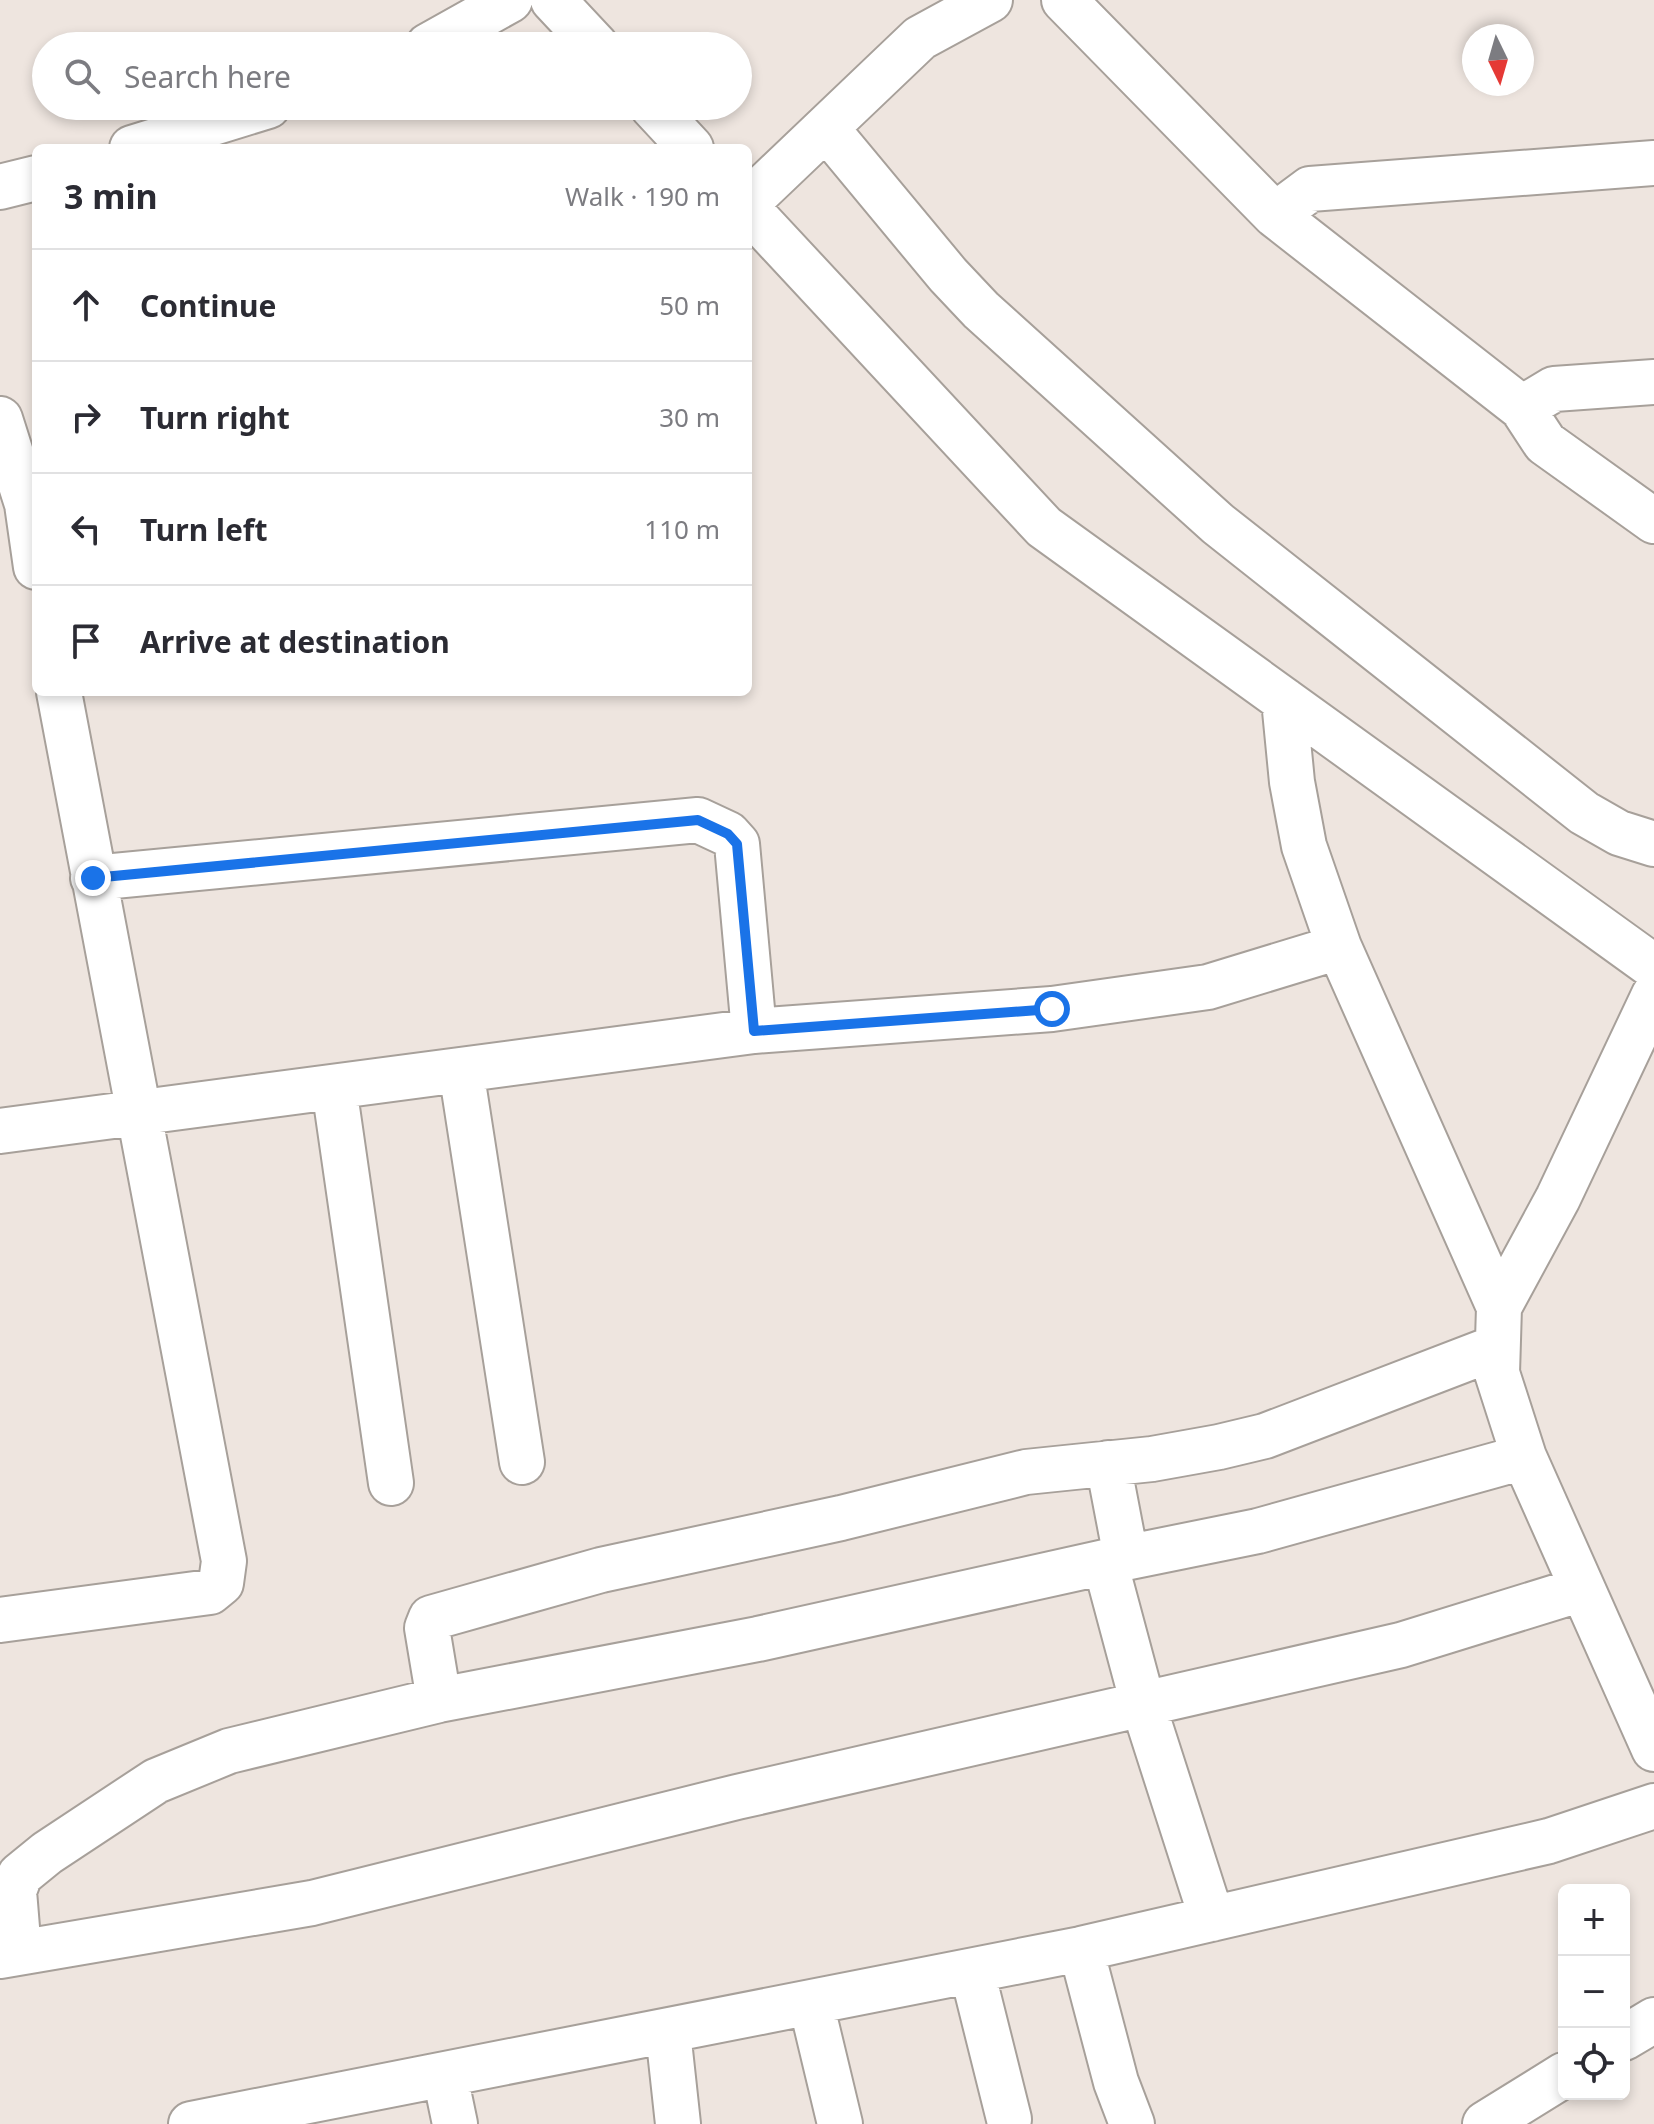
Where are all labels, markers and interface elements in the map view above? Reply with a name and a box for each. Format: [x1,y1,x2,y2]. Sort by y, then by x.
north arrow [1462,24,1534,96]
search box [32,32,752,120]
icon: search [60,54,104,98]
text: Search here [124,56,291,97]
text: 3 min [64,173,158,219]
text: Walk · 190 m [565,178,720,214]
icon: ahead [64,283,108,327]
text: Continue [140,285,276,326]
text: 50 m [659,287,720,323]
icon: right [64,395,108,439]
text: Turn right [140,397,290,438]
text: 30 m [659,399,720,435]
icon: left [64,507,108,551]
text: Turn left [140,509,268,550]
text: 110 m [644,511,720,547]
icon: arrive [64,619,108,663]
text: Arrive at destination [140,621,450,662]
route end [75,860,111,896]
route start [1034,991,1070,1027]
map controls [1558,1884,1630,2100]
button: + [1558,1884,1630,1956]
button: − [1558,1956,1630,2028]
button: locate [1558,2028,1630,2100]

